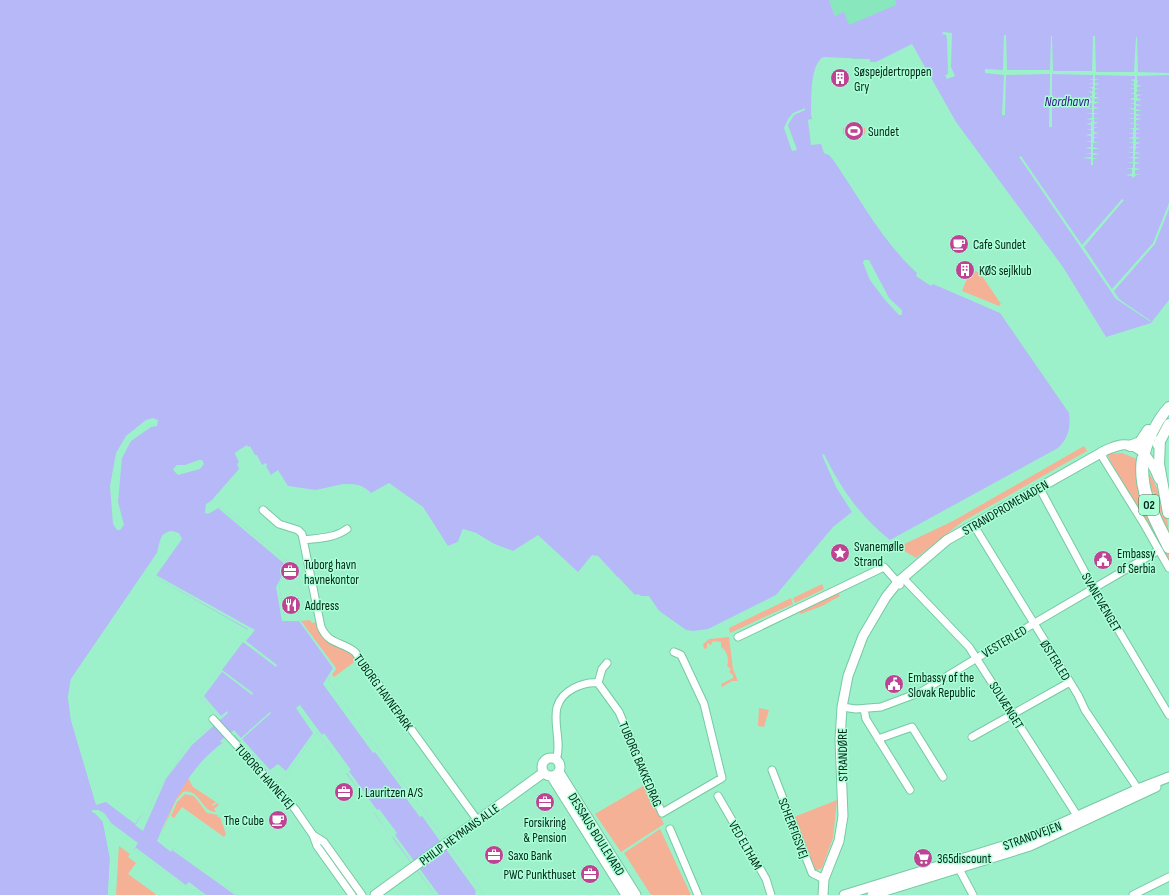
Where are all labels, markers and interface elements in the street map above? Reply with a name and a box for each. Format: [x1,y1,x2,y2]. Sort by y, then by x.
place label: Søspejdertroppen Gry [854,64,932,95]
building icon: Søspejdertroppen Gry [829,67,851,89]
water label: Nordhavn [1045,93,1090,110]
sports icon: Sundet [843,120,865,142]
place label: Sundet [868,124,899,140]
cafe icon: Cafe Sundet [948,233,970,255]
place label: Cafe Sundet [973,237,1026,253]
building icon: KØS sejlklub [954,259,976,281]
place label: KØS sejlklub [979,263,1032,279]
street label: STRANDPROMENADEN [960,477,1051,539]
road number: O2 [1139,495,1159,515]
place label: Svanemølle Strand [854,539,904,570]
place icon: Svanemølle Strand [829,542,851,564]
place label: Embassy of Serbia [1117,546,1156,577]
public building icon: Embassy of Serbia [1092,549,1114,571]
place label: Tuborg havn havnekontor [304,557,359,588]
office icon: Tuborg havn havnekontor [279,560,301,582]
street label: SVANEVÆNGET [1078,570,1124,635]
restaurant icon: Address [280,594,302,616]
place label: Address [304,598,339,614]
street label: VESTERLED [979,622,1030,662]
street label: ØSTERLED [1036,637,1074,684]
street label: TUBORG HAVNEPARK [350,651,416,734]
place label: Embassy of the Slovak Republic [908,670,976,701]
public building icon: Embassy of the Slovak Republic [883,673,905,695]
street label: SOLVÆNGET [985,679,1027,732]
street label: TUBORG BAKKEDRAG [615,719,665,809]
street label: STRANDØRE [835,728,851,782]
street label: TUBORG HAVNEVEJ [231,741,298,812]
office icon: J. Lauritzen A/S [333,781,355,803]
place label: J. Lauritzen A/S [357,785,424,801]
street label: DESSAUS BOULEVARD [564,790,628,879]
office icon: Forsikring & Pension [534,791,556,813]
street label: SCHERFIGSVEJ [774,796,812,861]
street label: PHILIP HEYMANS ALLE [416,800,503,869]
cafe icon: The Cube [267,809,289,831]
place label: The Cube [224,813,264,829]
place label: Forsikring & Pension [524,815,566,846]
street label: VED ELTHAM [725,818,766,873]
street label: STRANDVEJEN [1001,818,1064,854]
office icon: Saxo Bank [483,844,505,866]
supermarket icon: 365discount [912,847,934,869]
place label: Saxo Bank [508,848,552,864]
place label: 365discount [937,851,991,867]
office icon: PWC Punkthuset [579,863,601,885]
place label: PWC Punkthuset [504,867,576,883]

